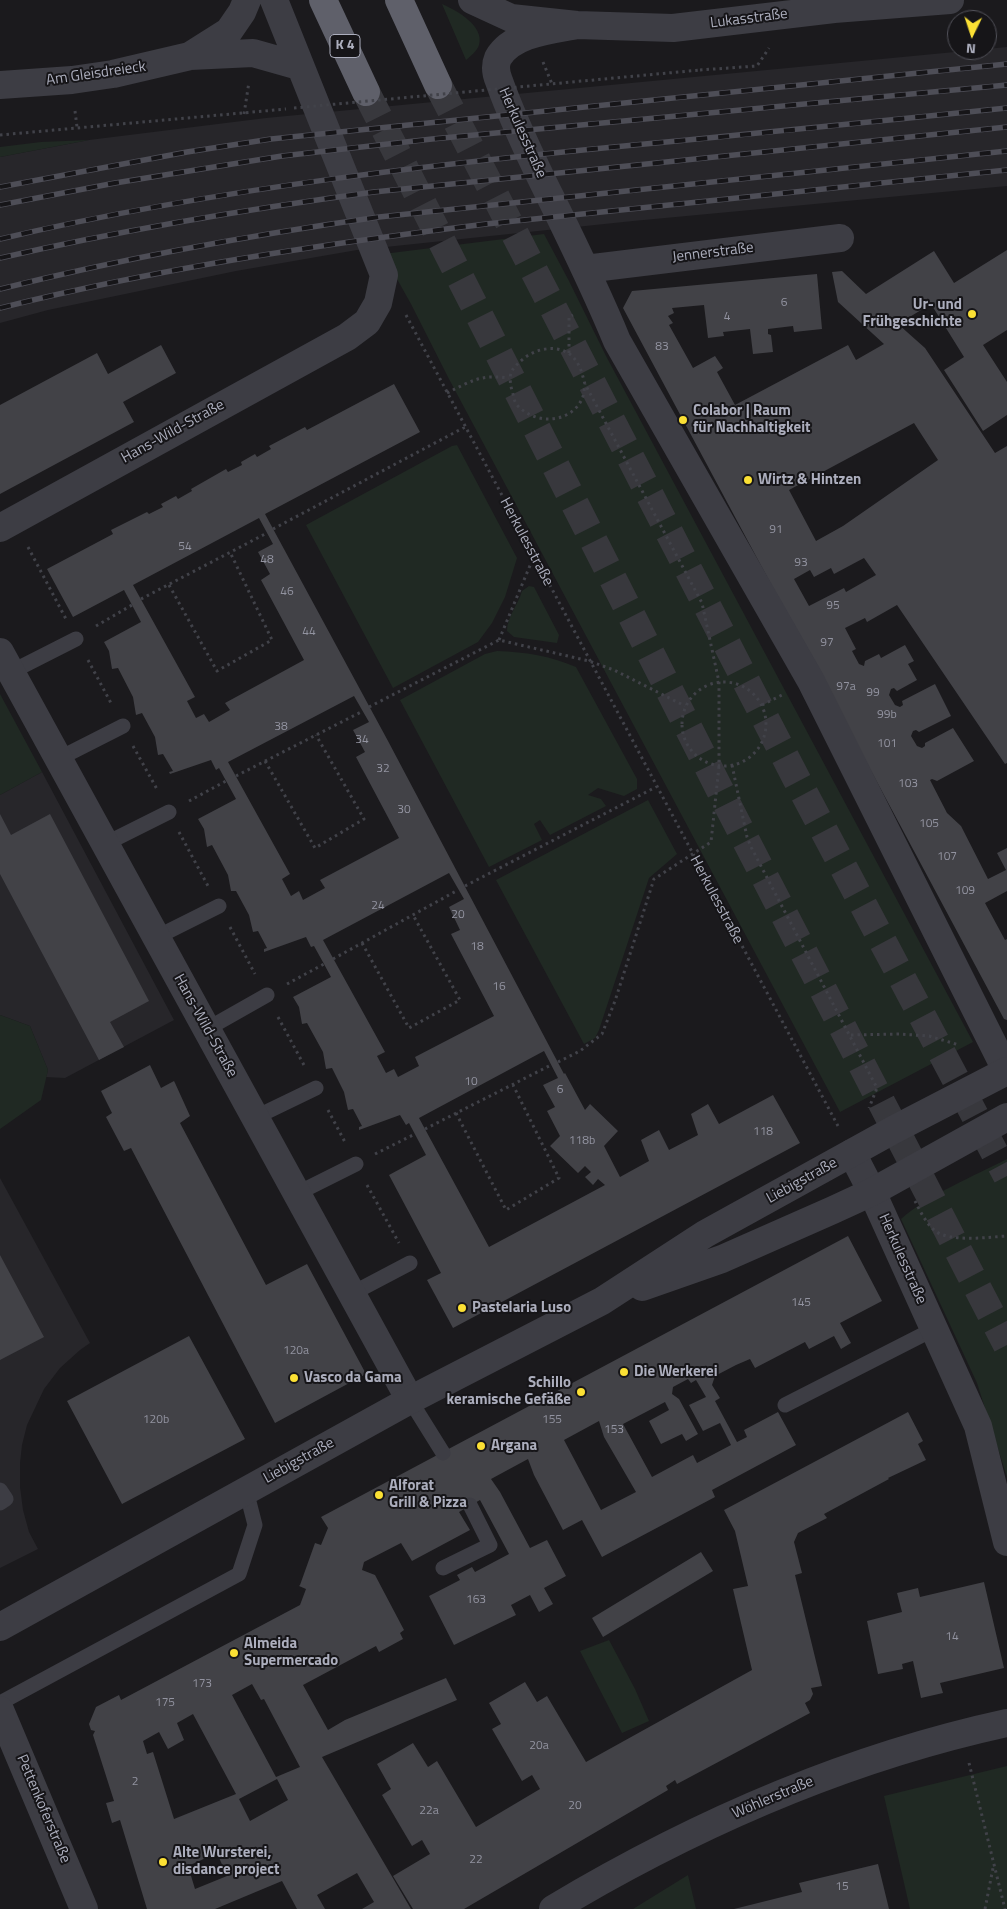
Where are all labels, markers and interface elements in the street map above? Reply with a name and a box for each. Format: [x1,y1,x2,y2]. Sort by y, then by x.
street label: Lukasstraße [709,5,789,33]
north arrow [947,10,997,60]
road number: K 4 [330,34,360,58]
text: N [965,39,977,60]
street label: Am Gleisdreieck [45,58,147,90]
street label: Herkulesstraße [494,85,550,181]
street label: Jennerstraße [671,239,755,267]
house number: 6 [781,296,787,310]
place label: Ur- und Frühgeschichte [862,296,962,331]
marker: Ur- und Frühgeschichte [966,308,978,320]
house number: 4 [724,310,730,324]
house number: 83 [655,340,669,354]
street label: Hans-Wild-Straße [118,396,228,468]
place label: Colabor | Raum für Nachhaltigkeit [693,402,810,437]
marker: Colabor | Raum für Nachhaltigkeit [677,414,689,426]
place label: Wirtz & Hintzen [758,471,861,489]
marker: Wirtz & Hintzen [742,474,754,486]
street label: Herkulesstraße [495,495,557,589]
house number: 91 [769,523,783,537]
house number: 54 [178,540,192,554]
house number: 48 [260,553,274,567]
house number: 93 [794,556,808,570]
house number: 46 [280,585,294,599]
house number: 95 [826,599,840,613]
house number: 44 [302,625,316,639]
house number: 97 [820,636,834,650]
house number: 97a [836,680,856,694]
house number: 99 [866,686,880,700]
house number: 99b [877,708,897,722]
house number: 38 [274,720,288,734]
house number: 34 [355,733,369,747]
house number: 101 [877,737,897,751]
house number: 32 [376,762,390,776]
house number: 103 [898,777,918,791]
house number: 30 [397,803,411,817]
house number: 105 [919,817,939,831]
house number: 107 [937,850,957,864]
street label: Herkulesstraße [685,853,747,947]
house number: 109 [955,884,975,898]
house number: 24 [371,899,385,913]
house number: 20 [451,908,465,922]
house number: 18 [470,940,484,954]
street label: Hans-Wild-Straße [169,971,241,1081]
house number: 16 [492,980,506,994]
house number: 10 [464,1075,478,1089]
house number: 6 [557,1083,563,1097]
house number: 118 [753,1125,773,1139]
house number: 118b [569,1134,595,1148]
street label: Liebigstraße [764,1154,840,1208]
street label: Herkulesstraße [874,1211,930,1307]
house number: 145 [791,1296,811,1310]
place label: Pastelaria Luso [472,1299,571,1317]
marker: Pastelaria Luso [456,1302,468,1314]
house number: 120a [283,1344,309,1358]
place label: Die Werkerei [634,1363,718,1381]
marker: Die Werkerei [618,1366,630,1378]
place label: Vasco da Gama [304,1369,402,1387]
marker: Vasco da Gama [288,1372,300,1384]
place label: Schillo keramische Gefäße [446,1374,571,1409]
marker: Schillo keramische Gefäße [575,1386,587,1398]
house number: 120b [143,1413,169,1427]
house number: 155 [542,1413,562,1427]
house number: 153 [604,1423,624,1437]
street label: Liebigstraße [261,1434,337,1488]
place label: Argana [491,1437,537,1455]
marker: Argana [475,1440,487,1452]
place label: Alforat Grill & Pizza [389,1477,467,1512]
marker: Alforat Grill & Pizza [373,1489,385,1501]
house number: 163 [466,1593,486,1607]
house number: 14 [945,1630,959,1644]
place label: Almeida Supermercado [244,1635,338,1670]
marker: Almeida Supermercado [228,1647,240,1659]
house number: 173 [192,1677,212,1691]
house number: 175 [155,1696,175,1710]
house number: 20a [529,1739,549,1753]
street label: Pettenkoferstraße [12,1752,74,1866]
street label: Wöhlerstraße [730,1773,816,1823]
house number: 2 [132,1775,138,1789]
house number: 20 [568,1799,582,1813]
house number: 22a [419,1804,439,1818]
place label: Alte Wursterei, disdance project [173,1844,279,1879]
house number: 22 [469,1853,483,1867]
marker: Alte Wursterei, disdance project [157,1856,169,1868]
house number: 15 [835,1880,849,1894]

